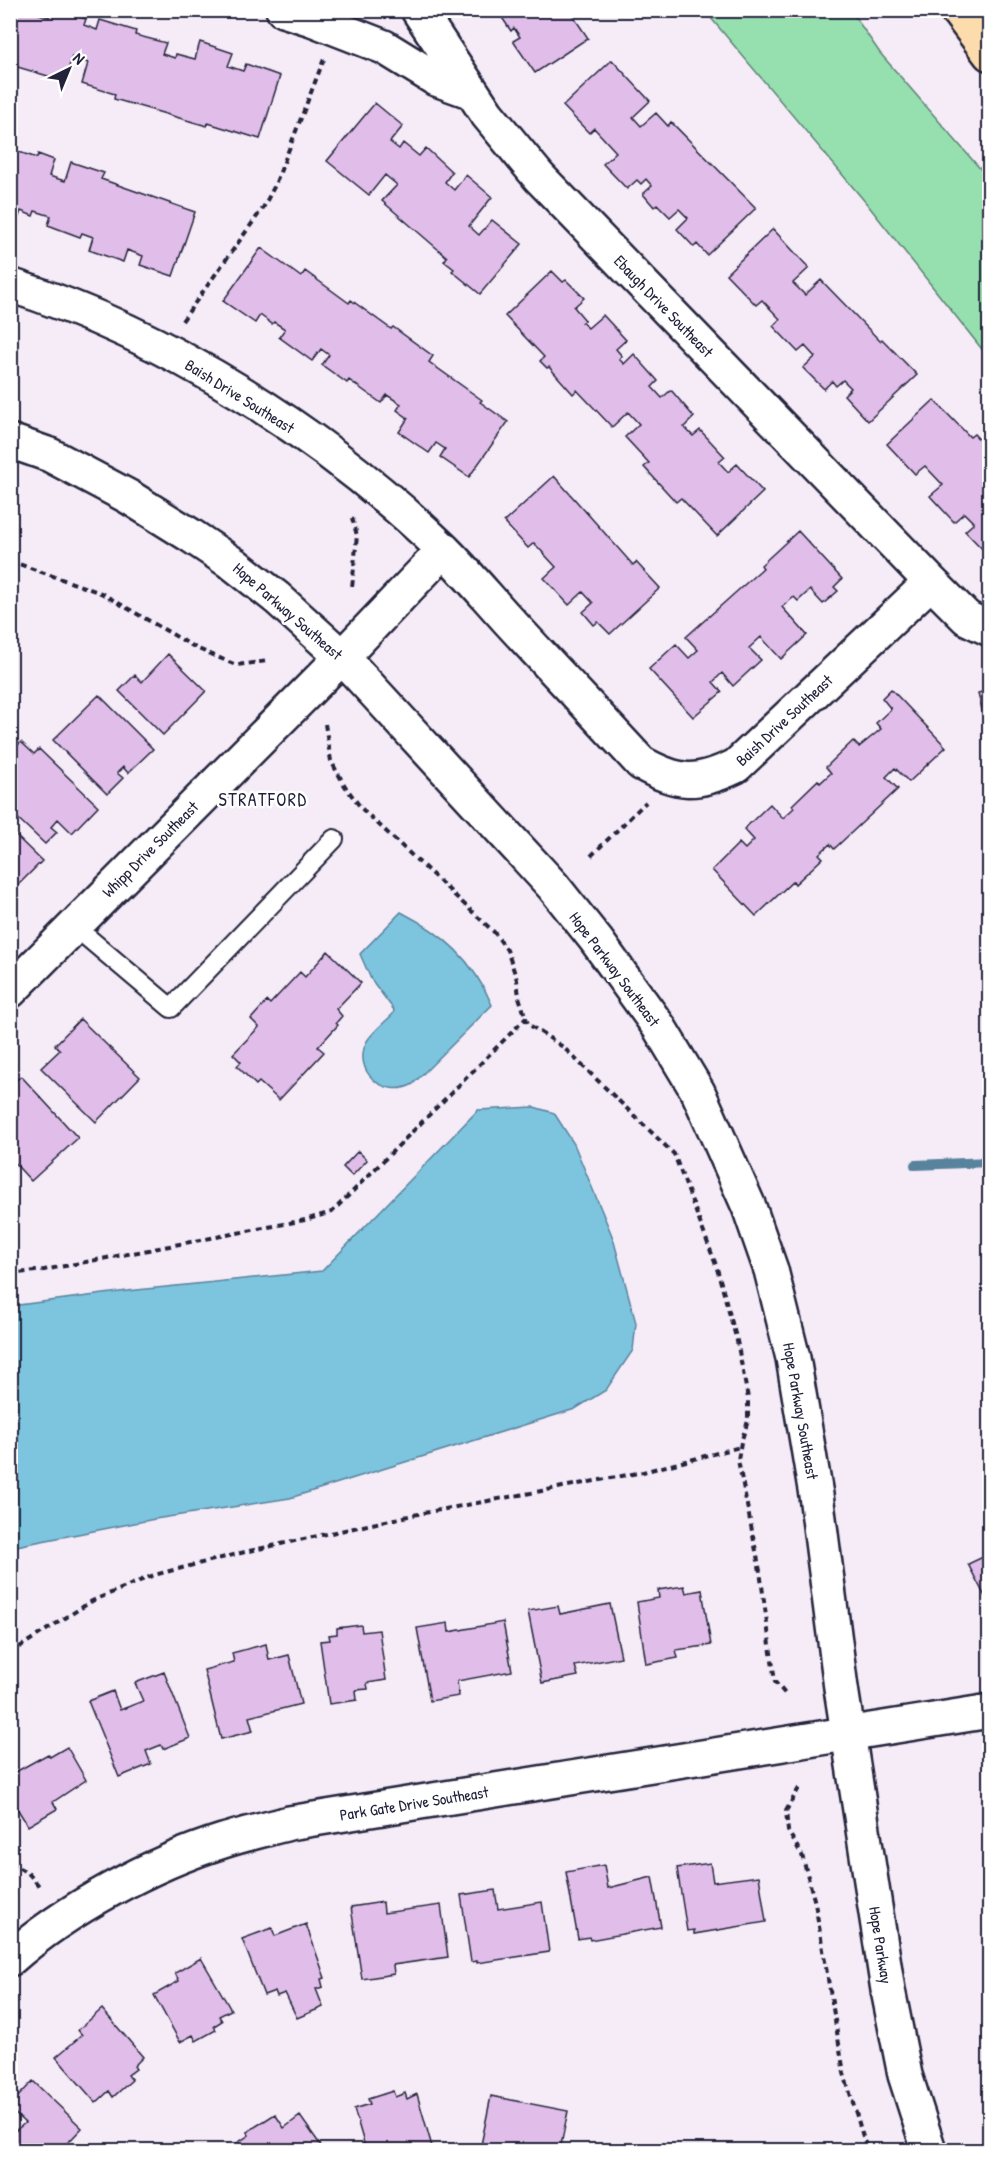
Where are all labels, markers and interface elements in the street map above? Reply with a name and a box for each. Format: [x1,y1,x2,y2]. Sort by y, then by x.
north arrow [39,39,99,99]
text: N [69,47,90,69]
street label: Ebaugh Drive Southeast [609,250,719,362]
street label: Baish Drive Southeast [181,354,299,439]
street label: Hope Parkway Southeast [229,557,348,665]
street label: Baish Drive Southeast [731,669,838,771]
district label: STRATFORD [218,787,308,812]
street label: Whipp Drive Southeast [97,796,203,902]
street label: Hope Parkway Southeast [565,907,666,1031]
street label: Hope Parkway Southeast [778,1341,824,1482]
street label: Park Gate Drive Southeast [338,1780,491,1826]
street label: Hope Parkway [864,1905,898,1985]

